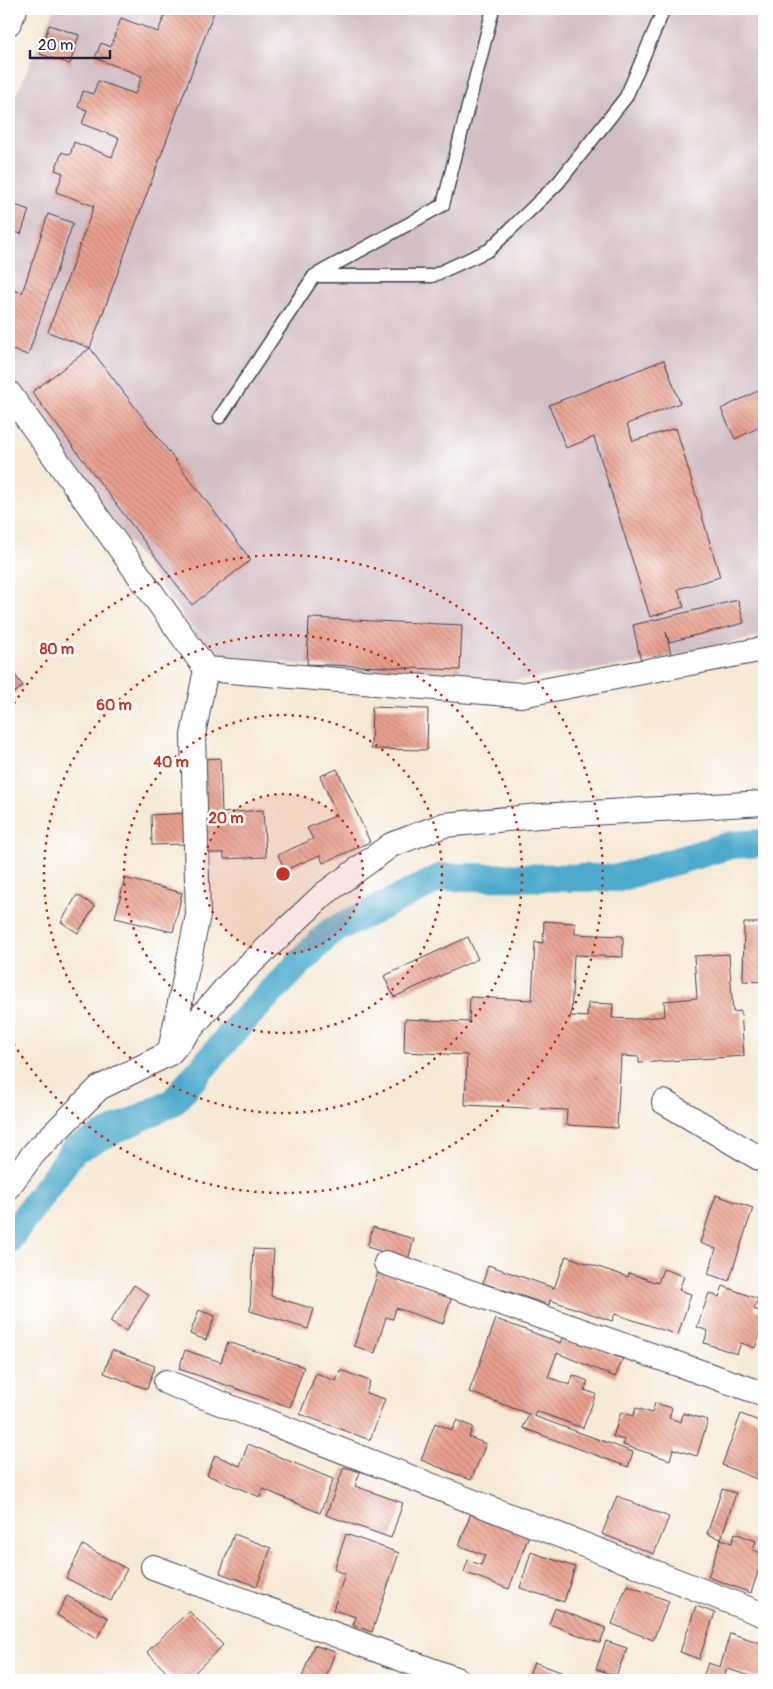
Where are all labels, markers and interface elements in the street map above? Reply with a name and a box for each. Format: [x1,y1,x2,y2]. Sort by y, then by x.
scale bar [30,28,110,60]
text: 20 m [38,36,73,55]
text: 80 m [40,640,74,659]
text: 60 m [96,696,132,715]
text: 40 m [153,753,189,772]
text: 20 m [208,809,244,828]
centre of rings [274,865,292,883]

